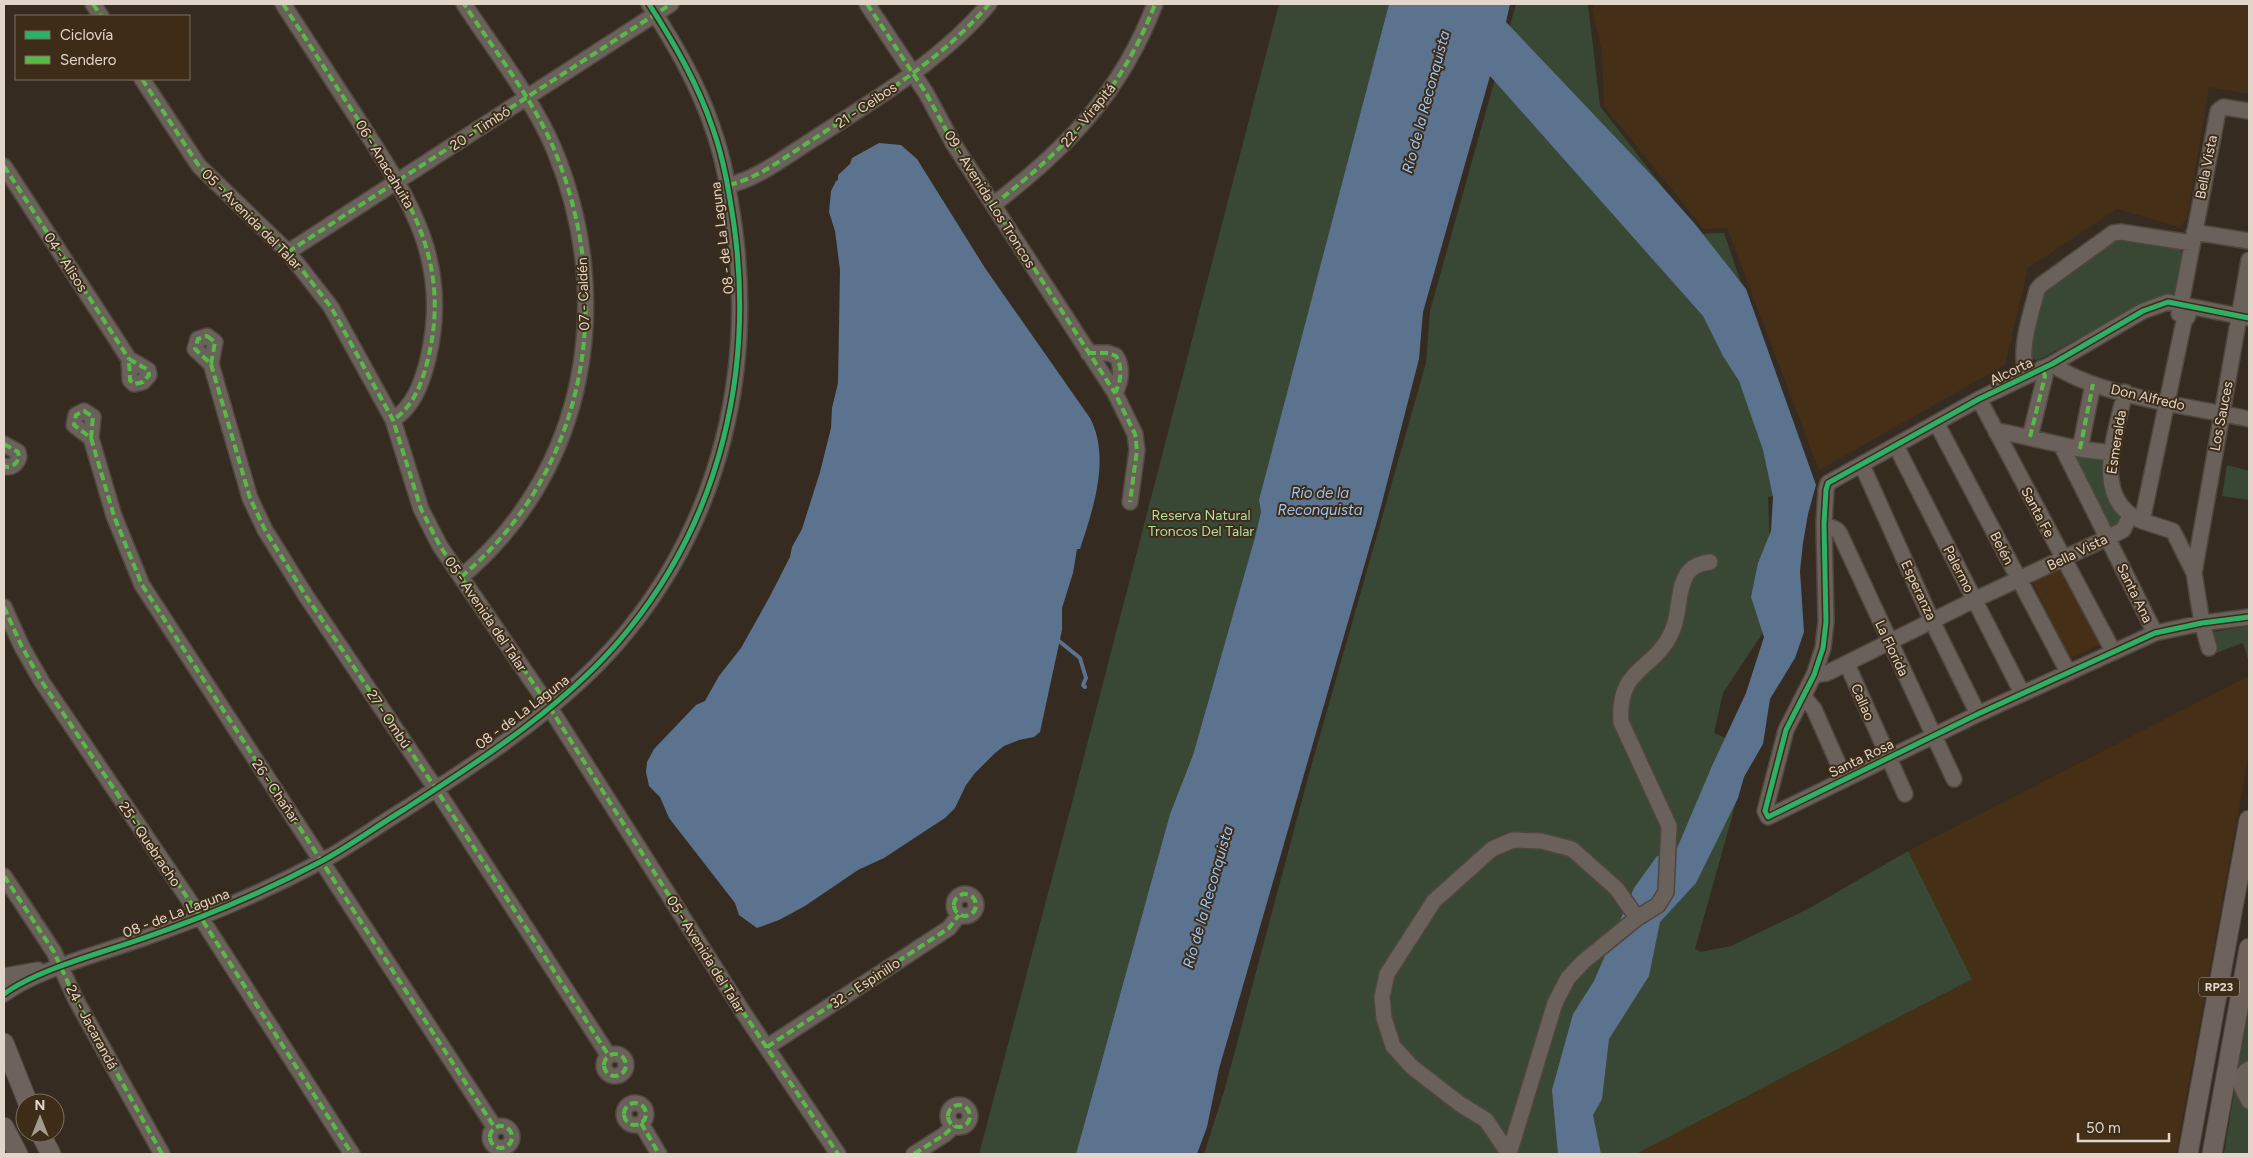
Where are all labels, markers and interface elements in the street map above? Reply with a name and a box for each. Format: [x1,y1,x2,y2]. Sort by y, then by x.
legend [15,15,190,80]
text: Ciclovía [60,26,113,44]
water label: Río de la Reconquista [1398,28,1454,175]
text: Sendero [60,51,117,69]
street label: 21 - Ceibos [832,79,900,132]
street label: 22 - Virapitá [1058,80,1119,151]
street label: 20 - Timbó [447,103,514,154]
street label: 06 - Anacahuita [352,117,418,212]
street label: 09 - Avenida Los Troncos [940,127,1039,271]
street label: Bella Vista [2192,134,2221,201]
street label: 05 - Avenida del Talar [198,166,306,273]
street label: 08 - de La Laguna [707,181,738,295]
street label: 04 - Alisos [40,229,91,295]
street label: 07 - Caldén [574,257,593,331]
street label: Alcorta [1987,354,2035,389]
street label: Los Sauces [2206,380,2237,452]
street label: Don Alfredo [2109,381,2187,414]
street label: Esmeralda [2103,409,2130,475]
water label: Río de la Reconquista [1277,484,1363,519]
street label: Santa Fe [2017,484,2058,541]
park label: Reserva Natural Troncos Del Talar [1148,507,1254,540]
street label: Belén [1986,529,2017,568]
street label: Bella Vista [2044,531,2110,574]
street label: Palermo [1939,543,1978,596]
street label: 05 - Avenida del Talar [441,554,531,675]
street label: Esperanza [1897,557,1940,623]
street label: Santa Ana [2113,561,2156,626]
street label: La Florida [1871,617,1912,679]
street label: 08 - de La Laguna [472,672,573,753]
street label: Callao [1847,681,1878,723]
street label: 27 - Ombú [363,687,414,752]
street label: Santa Rosa [1826,735,1896,781]
street label: 26 - Chañar [248,756,303,827]
street label: 25 - Quebracho [115,799,184,890]
water label: Río de la Reconquista [1179,824,1237,970]
street label: 08 - de La Laguna [120,885,232,942]
street label: 05 - Avenida del Talar [663,892,749,1016]
street label: 32 - Espinillo [827,955,903,1012]
road number: RP23 [2199,978,2239,996]
street label: 24 - Jacarandá [62,982,121,1072]
north arrow [15,1093,65,1143]
text: N [35,1097,45,1114]
scale bar [2078,1110,2169,1142]
text: 50 m [2086,1119,2121,1137]

